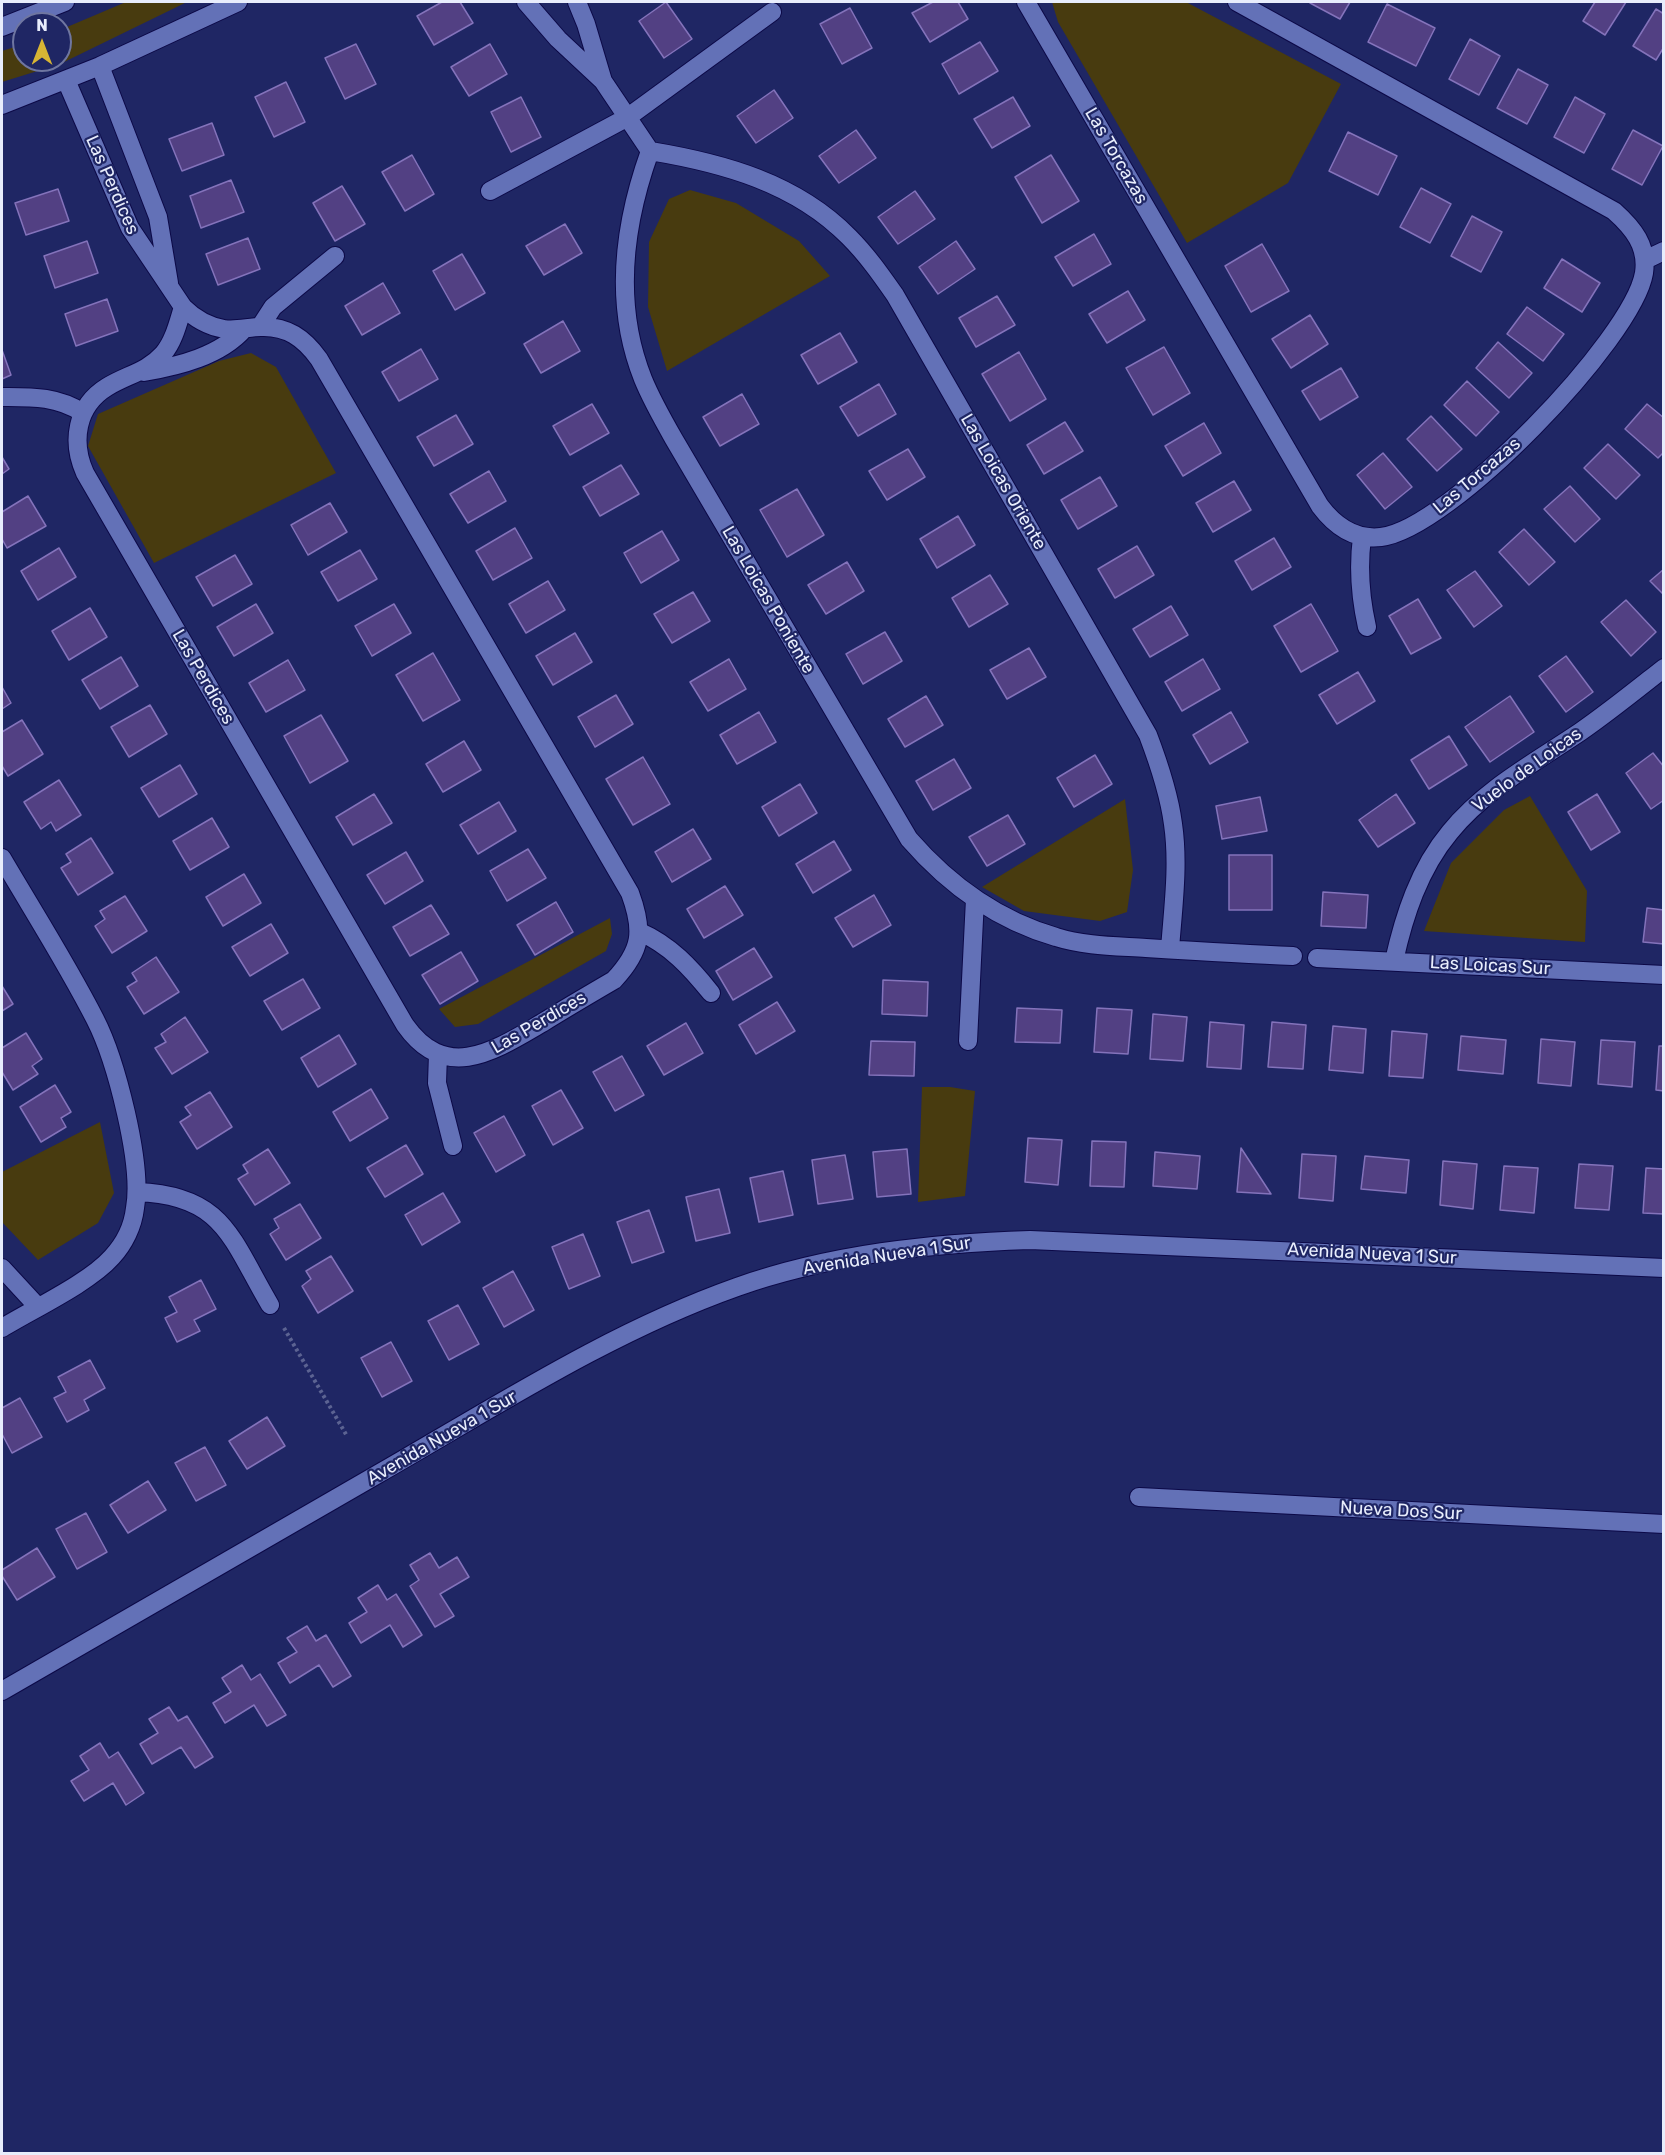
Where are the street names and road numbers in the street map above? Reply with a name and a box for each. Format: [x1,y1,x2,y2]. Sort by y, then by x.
street label: Las Torcazas [1080,104,1152,208]
street label: Las Perdices [81,132,143,238]
street label: Las Loicas Oriente [955,410,1051,554]
street label: Las Torcazas [1429,433,1525,519]
street label: Las Loicas Poniente [717,522,819,678]
street label: Las Perdices [167,626,239,728]
street label: Vuelo de Loicas [1468,723,1586,817]
street label: Las Loicas Sur [1429,952,1551,980]
street label: Las Perdices [488,987,590,1059]
street label: Avenida Nueva 1 Sur [802,1232,972,1280]
street label: Avenida Nueva 1 Sur [1287,1239,1457,1269]
street label: Avenida Nueva 1 Sur [363,1386,521,1490]
street label: Nueva Dos Sur [1339,1497,1463,1525]

